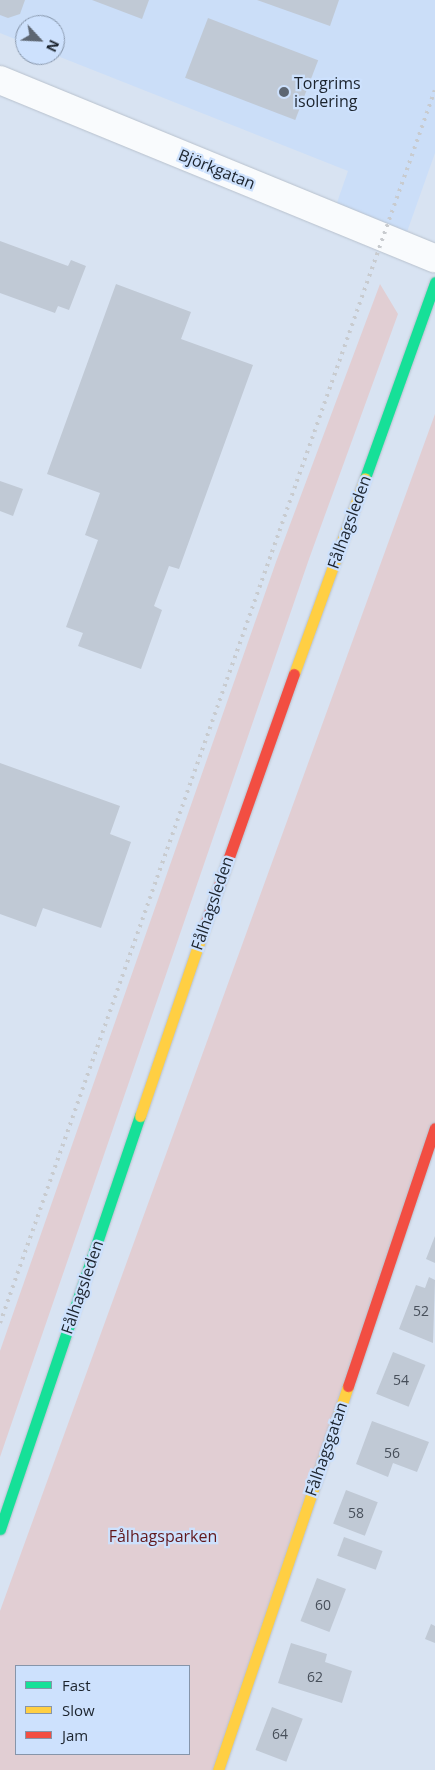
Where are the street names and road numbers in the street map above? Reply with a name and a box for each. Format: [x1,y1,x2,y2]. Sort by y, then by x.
street label: Björkgatan [176,145,258,193]
street label: Fålhagsleden [323,473,375,571]
street label: Fålhagsleden [187,854,237,952]
street label: Fålhagsleden [57,1238,107,1336]
street label: Fålhagsgatan [301,1399,351,1499]

